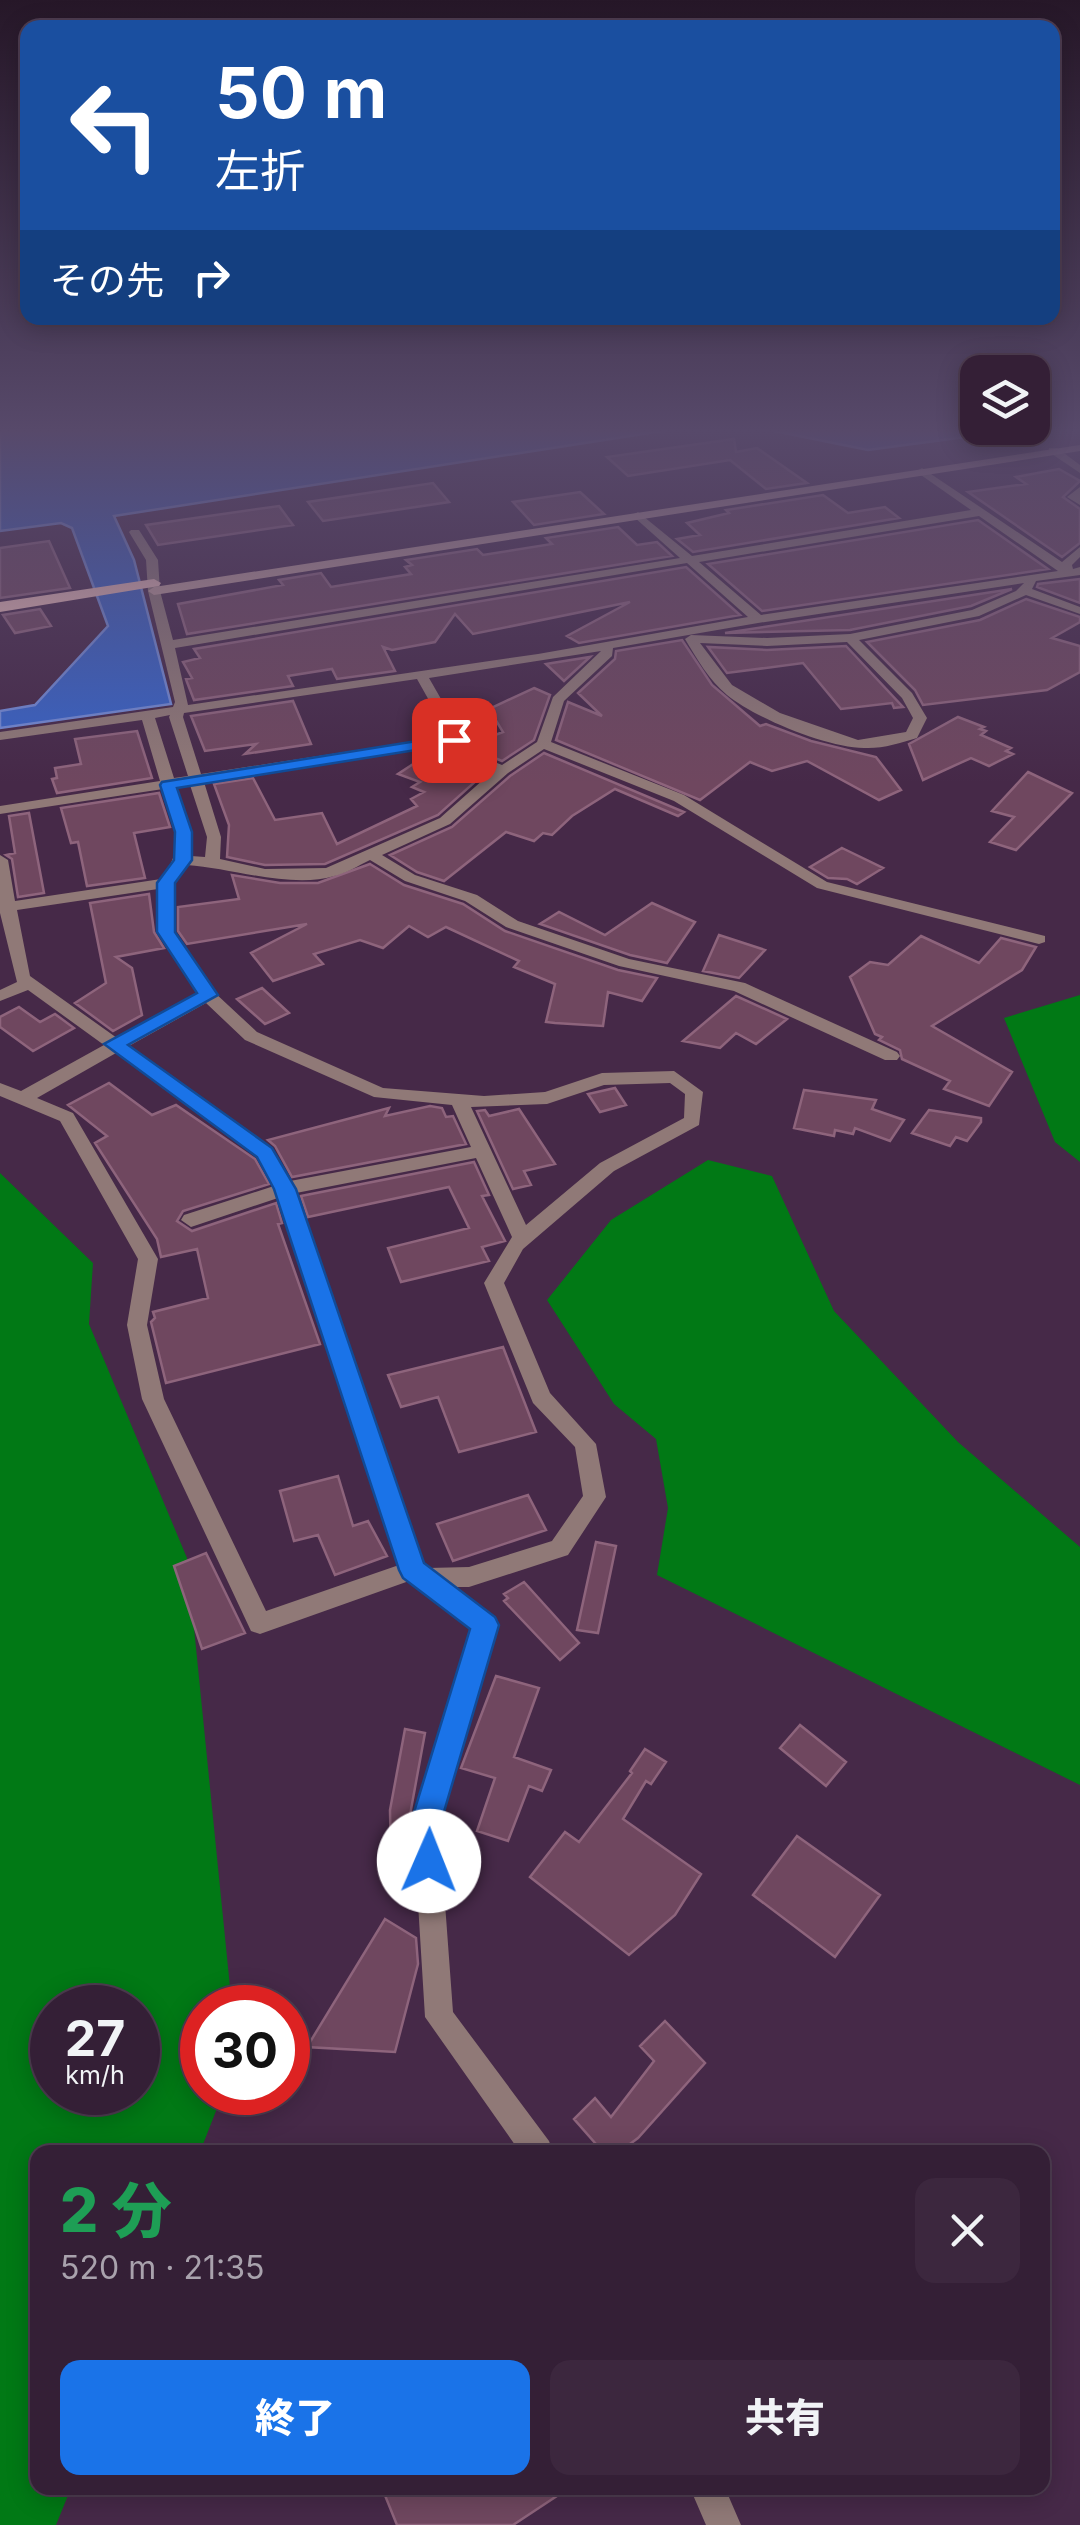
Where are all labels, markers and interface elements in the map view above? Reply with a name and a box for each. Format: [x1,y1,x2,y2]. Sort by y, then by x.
text: 50 m [215,50,387,135]
icon: left [50,60,180,190]
text: 左折 [215,143,305,198]
icon: right [184,250,239,305]
text: その先 [50,257,164,303]
map controls [960,355,1050,445]
button: layers [960,355,1050,445]
pin [412,698,497,783]
icon: arrive [427,713,482,768]
position arrow [377,1809,481,1913]
speed limit sign: 30 [180,1985,310,2115]
text: 27 [65,2008,125,2068]
text: km/h [65,2060,125,2090]
text: 2 分 [60,2174,171,2246]
button: close [915,2178,1020,2283]
text: 520 m · 21:35 [60,2248,264,2287]
button: 終了 [60,2360,530,2475]
button: 共有 [550,2360,1020,2475]

